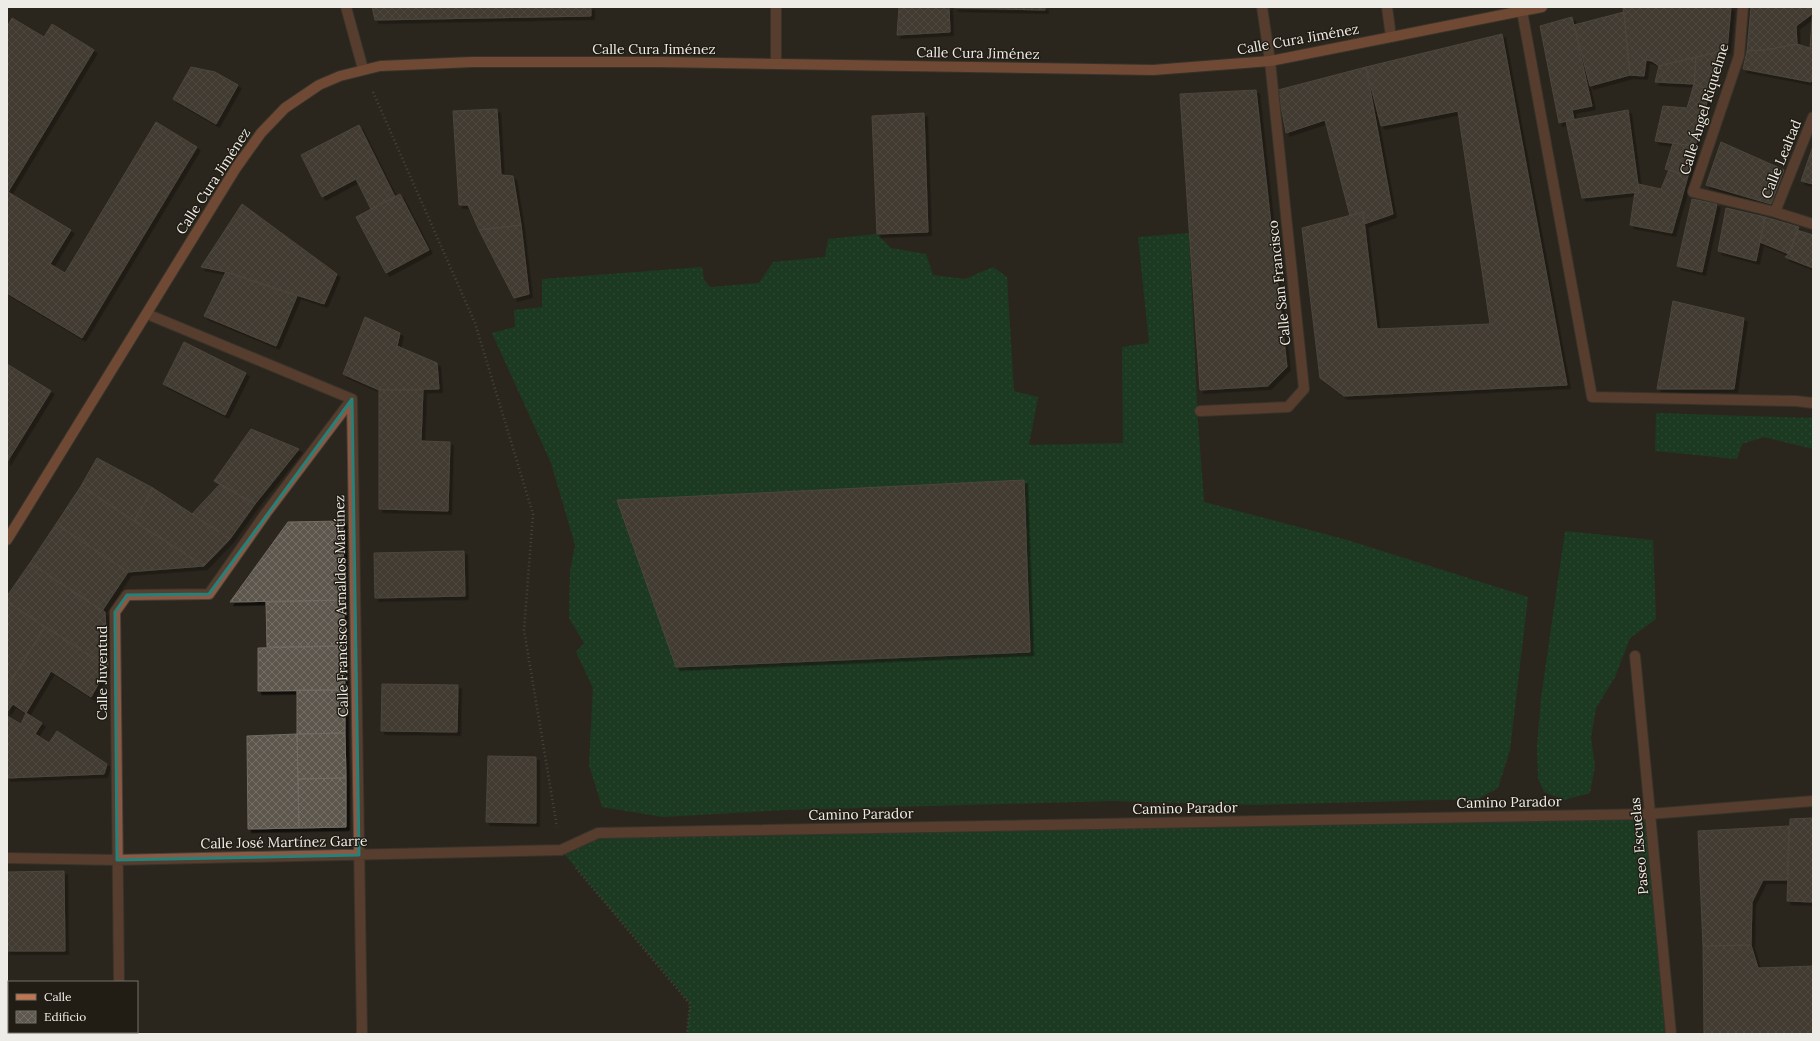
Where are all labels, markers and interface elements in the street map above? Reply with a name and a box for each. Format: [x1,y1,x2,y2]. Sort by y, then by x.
street label: Calle Cura Jiménez [1236,19,1360,59]
street label: Calle Cura Jiménez [592,40,716,58]
street label: Calle Ángel Riquelme [1675,41,1733,177]
street label: Calle Cura Jiménez [916,43,1040,63]
street label: Calle Lealtad [1757,117,1805,201]
street label: Calle Cura Jiménez [172,124,254,238]
street label: Calle San Francisco [1263,219,1295,347]
street label: Calle Francisco Arnaldos Martínez [330,495,352,717]
street label: Calle Juventud [93,626,111,720]
street label: Camino Parador [1456,792,1562,812]
street label: Paseo Escuelas [1626,797,1652,895]
street label: Camino Parador [1132,798,1238,818]
street label: Camino Parador [808,804,914,824]
street label: Calle José Martínez Garre [200,832,368,852]
legend [8,981,138,1033]
text: Calle [44,989,72,1004]
text: Edificio [44,1009,86,1024]

